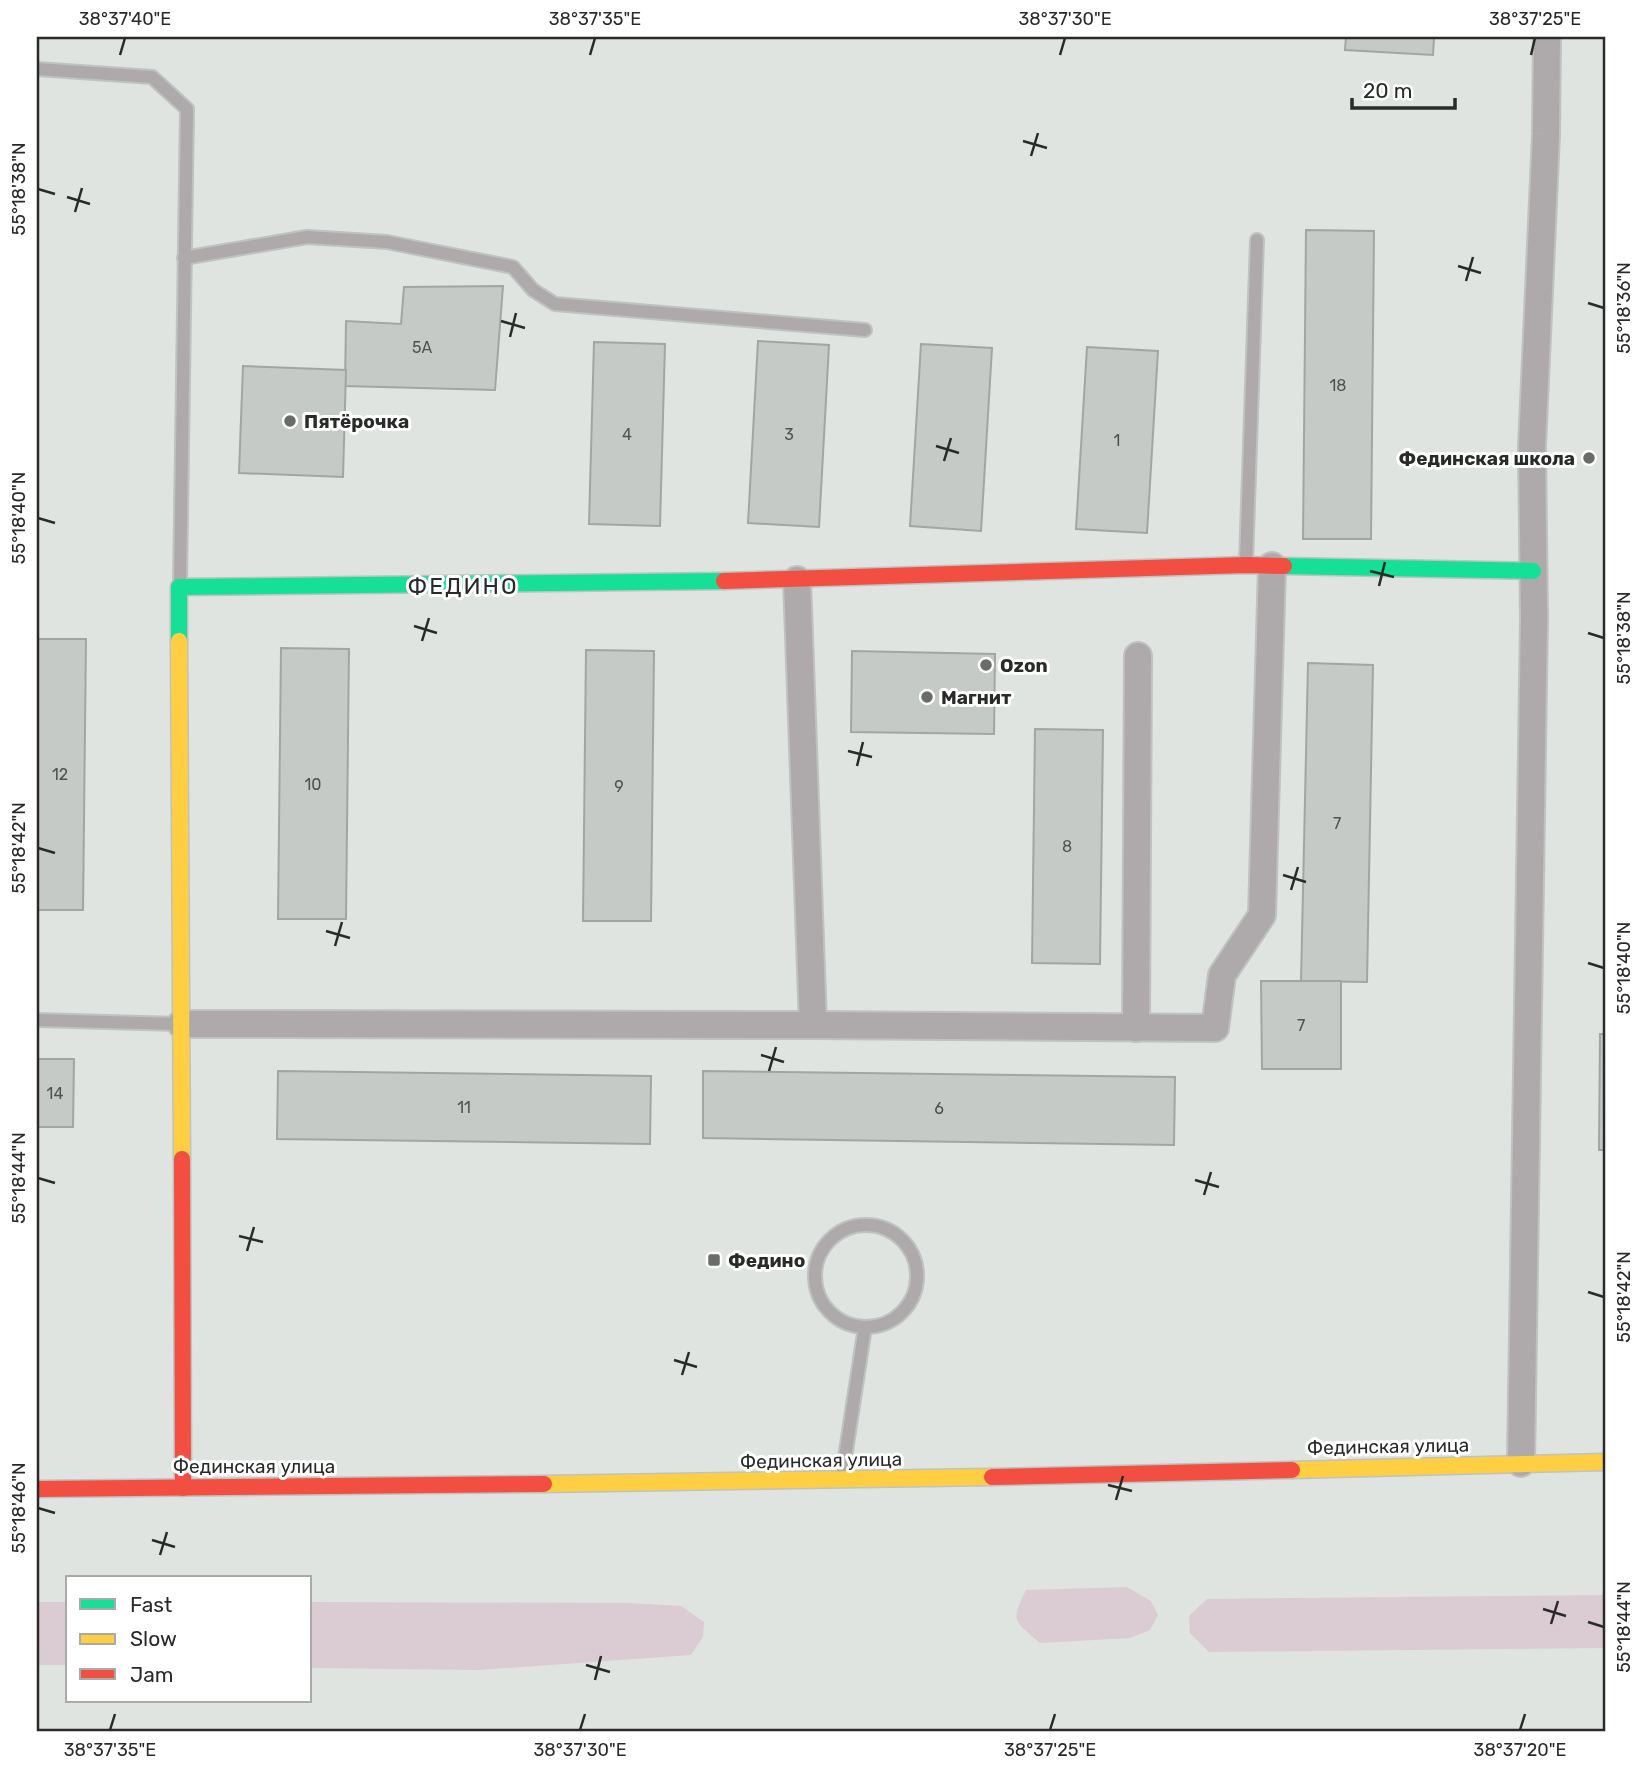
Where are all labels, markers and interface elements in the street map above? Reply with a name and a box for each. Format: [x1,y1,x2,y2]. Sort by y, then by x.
text: 38°37'40"E [79,8,171,30]
text: 38°37'35"E [549,8,641,30]
text: 38°37'30"E [1018,8,1112,30]
text: 38°37'25"E [1489,8,1581,30]
scale bar [1352,66,1456,110]
text: 20 m [1363,78,1412,103]
text: 55°18'38"N [8,143,30,235]
text: 55°18'36"N [1613,262,1635,354]
house number: 5А [412,338,432,357]
house number: 18 [1329,376,1347,395]
place label: Пятёрочка [304,410,409,433]
marker: Пятёрочка [282,413,298,429]
house number: 4 [622,425,632,444]
house number: 3 [784,425,794,444]
house number: 1 [1114,431,1120,450]
place label: Фединская школа [1399,447,1575,470]
marker: Фединская школа [1581,450,1597,466]
text: 55°18'40"N [8,472,30,564]
district label: ФЕДИНО [408,572,518,600]
text: 55°18'38"N [1613,592,1635,684]
place label: Ozon [1000,654,1048,677]
marker: Ozon [978,657,994,673]
place label: Магнит [941,686,1012,709]
marker: Магнит [919,689,935,705]
house number: 12 [52,765,68,784]
house number: 10 [304,775,322,794]
house number: 9 [614,777,624,796]
text: 55°18'42"N [8,802,30,894]
house number: 7 [1333,814,1341,833]
house number: 8 [1062,837,1072,856]
text: 55°18'40"N [1613,922,1635,1014]
house number: 7 [1297,1016,1305,1035]
house number: 14 [47,1084,63,1103]
house number: 11 [457,1098,471,1117]
house number: 6 [934,1099,944,1118]
text: 55°18'44"N [8,1132,30,1224]
place label: Федино [728,1249,805,1272]
text: 55°18'42"N [1613,1251,1635,1343]
marker: Федино [706,1252,722,1268]
street label: Фединская улица [1307,1434,1469,1459]
street label: Фединская улица [740,1448,902,1473]
street label: Фединская улица [173,1455,335,1478]
text: 55°18'46"N [8,1462,30,1554]
legend [66,1576,312,1702]
text: 55°18'44"N [1613,1581,1635,1673]
text: Fast [130,1592,172,1617]
text: Slow [130,1626,177,1651]
text: Jam [130,1662,174,1687]
text: 38°37'35"E [64,1739,156,1761]
text: 38°37'30"E [533,1739,627,1761]
text: 38°37'25"E [1004,1739,1096,1761]
text: 38°37'20"E [1474,1739,1566,1761]

